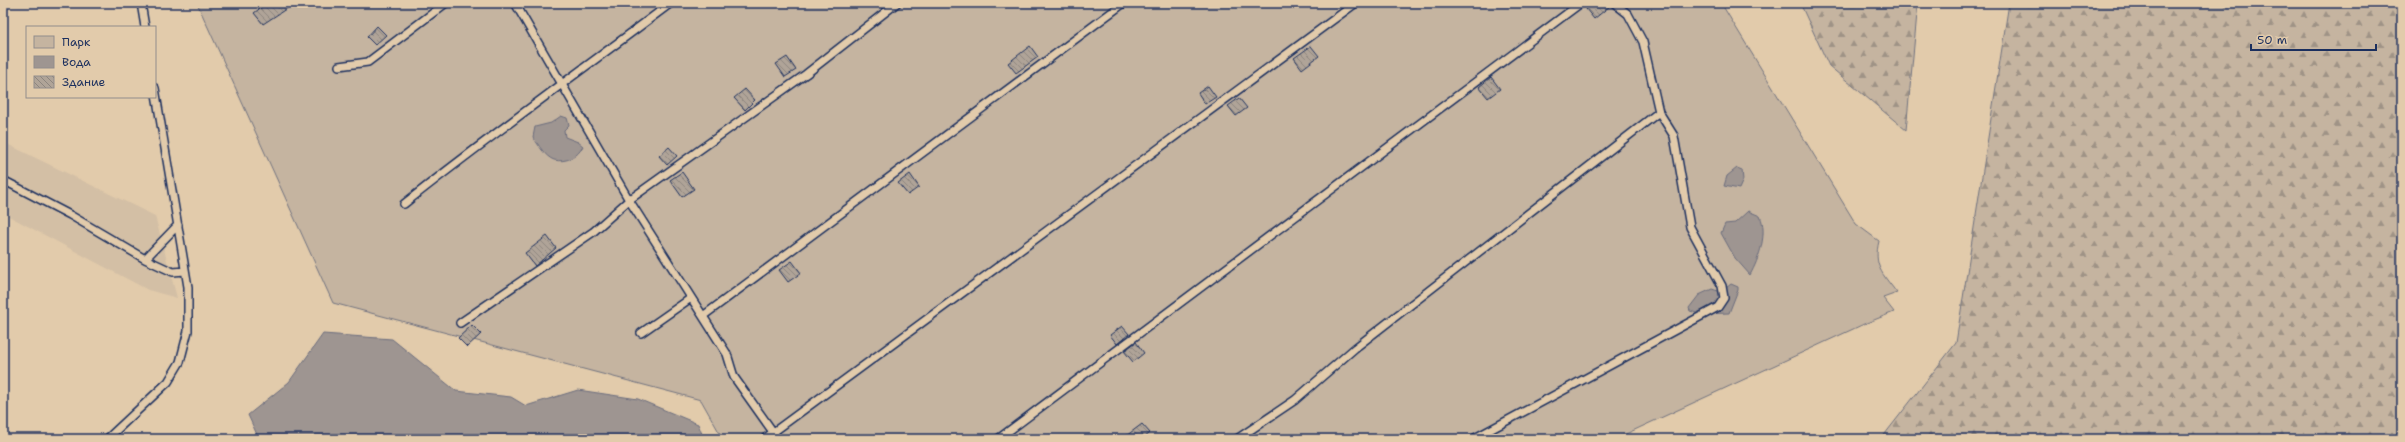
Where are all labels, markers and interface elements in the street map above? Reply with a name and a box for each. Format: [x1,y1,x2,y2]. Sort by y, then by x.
legend [26,26,156,98]
scale bar [2251,26,2376,52]
text: 50 m [2257,32,2287,48]
text: Парк [62,34,91,50]
text: Вода [62,54,91,70]
text: Здание [62,74,106,90]

